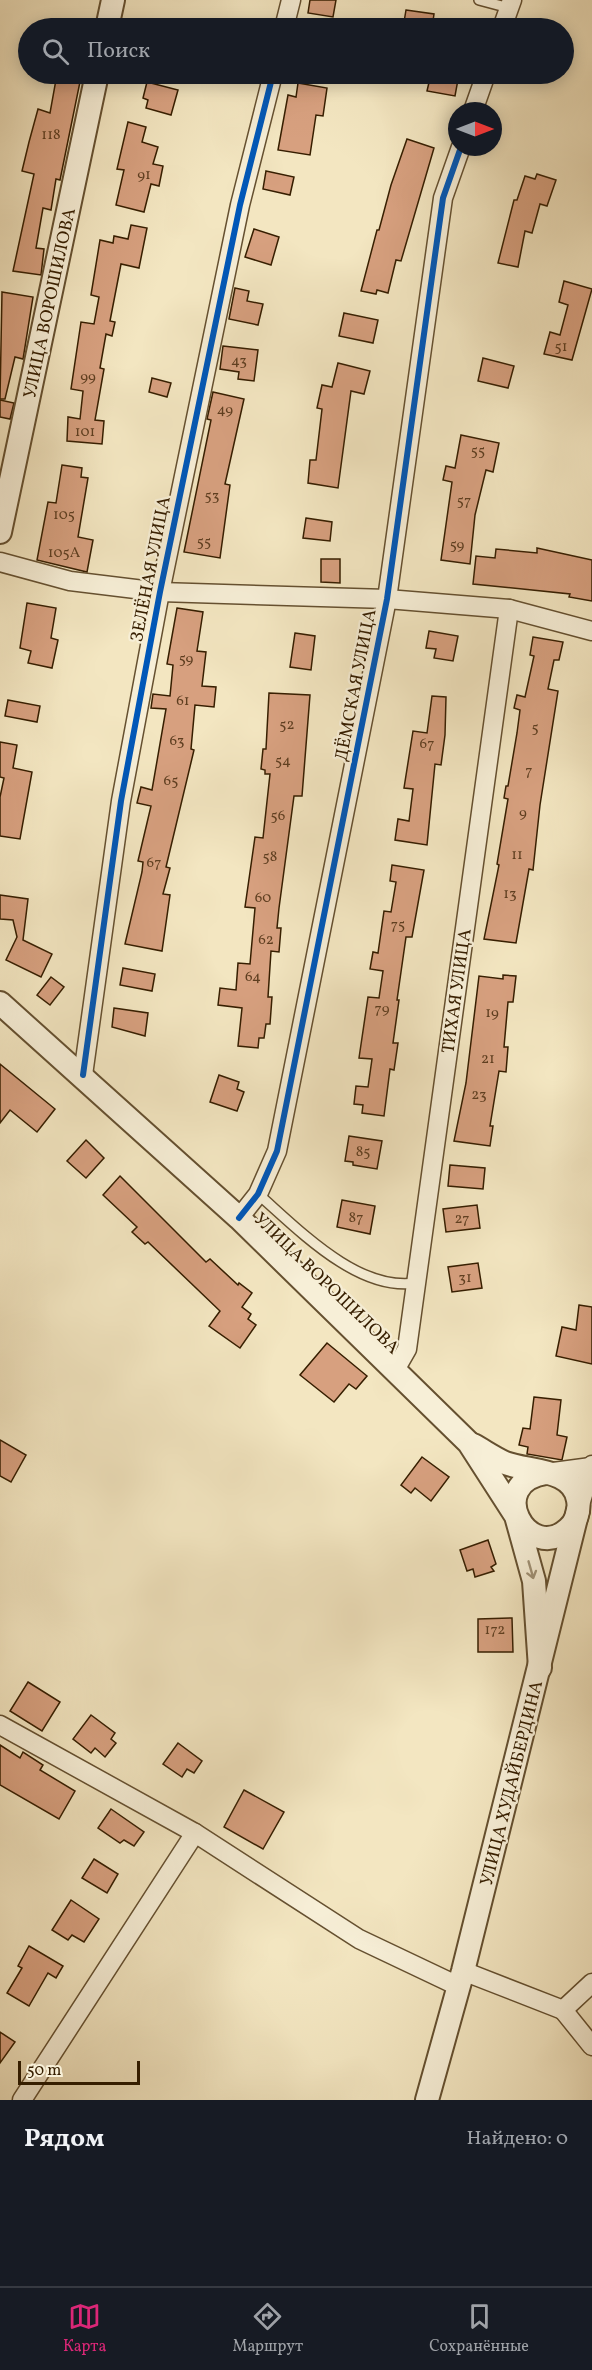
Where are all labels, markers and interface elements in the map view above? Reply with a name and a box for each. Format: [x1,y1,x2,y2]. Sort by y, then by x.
search box [18,18,574,84]
icon: search [39,35,72,68]
text: Поиск [87,36,150,67]
north arrow [448,102,502,156]
house number: 118 [41,125,61,146]
house number: 91 [137,165,151,186]
street label: УЛИЦА ВОРОШИЛОВА [18,205,83,401]
house number: 51 [554,337,568,358]
house number: 43 [231,351,247,372]
house number: 99 [80,367,96,388]
house number: 49 [217,400,233,421]
house number: 101 [75,422,95,443]
house number: 55 [471,441,485,462]
house number: 53 [205,486,219,507]
house number: 57 [457,491,471,512]
street label: ЗЕЛЁНАЯ УЛИЦА [125,494,178,644]
house number: 105 [53,505,75,526]
house number: 55 [197,532,211,553]
house number: 59 [450,535,465,556]
house number: 105А [48,543,81,564]
street label: ДЁМСКАЯ УЛИЦА [329,607,384,764]
house number: 59 [179,649,194,670]
house number: 61 [176,691,190,712]
house number: 52 [279,715,295,736]
house number: 5 [531,718,539,739]
house number: 63 [169,731,185,752]
house number: 67 [420,734,434,755]
house number: 54 [275,751,291,772]
house number: 7 [525,761,533,782]
house number: 65 [164,771,178,792]
house number: 9 [519,803,527,824]
house number: 56 [271,806,285,827]
house number: 11 [511,845,523,866]
house number: 58 [263,847,277,868]
house number: 67 [147,853,161,874]
house number: 13 [503,884,517,905]
house number: 60 [255,888,271,909]
house number: 75 [391,915,405,936]
street label: ТИХАЯ УЛИЦА [436,927,479,1055]
house number: 62 [258,930,274,951]
house number: 64 [245,967,261,988]
house number: 79 [375,999,390,1020]
house number: 19 [485,1003,499,1024]
house number: 21 [481,1049,495,1070]
house number: 23 [471,1085,487,1106]
house number: 85 [356,1142,370,1163]
street label: УЛИЦА ВОРОШИЛОВА [247,1208,405,1361]
house number: 87 [349,1208,363,1229]
house number: 27 [455,1209,469,1230]
house number: 31 [458,1268,472,1289]
one-way arrow [526,1560,537,1579]
house number: 172 [485,1620,505,1641]
street label: УЛИЦА ХУДАЙБЕРДИНА [475,1678,550,1889]
scale bar [18,2058,140,2086]
text: 50 m [27,2060,61,2082]
text: Рядом [24,2121,104,2157]
text: Найдено: 0 [466,2125,568,2153]
tab: Карта [63,2300,106,2358]
tab: Маршрут [232,2300,303,2358]
tab: Сохранённые [429,2300,529,2358]

